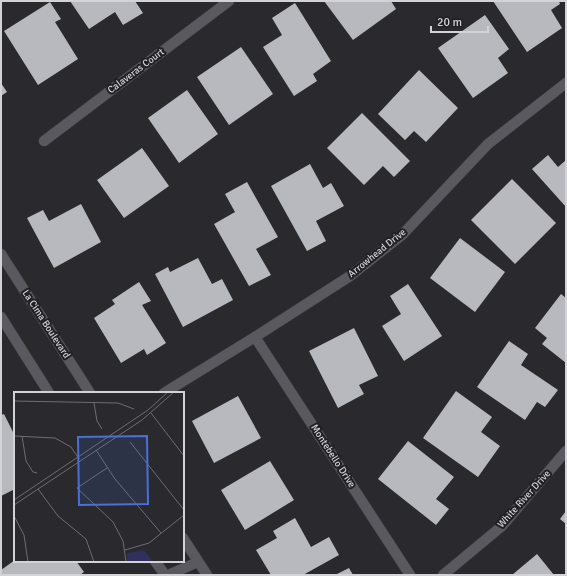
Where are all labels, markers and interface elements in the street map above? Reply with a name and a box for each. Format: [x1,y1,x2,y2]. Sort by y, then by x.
scale bar [431,8,488,34]
text: 20 m [437,15,462,30]
street label: Calaveras Court [105,46,167,96]
street label: Arrowhead Drive [346,226,408,280]
street label: La Cima Boulevard [19,287,73,361]
inset map [14,392,184,562]
street label: Montebello Drive [308,422,358,490]
street label: White River Drive [495,468,553,530]

